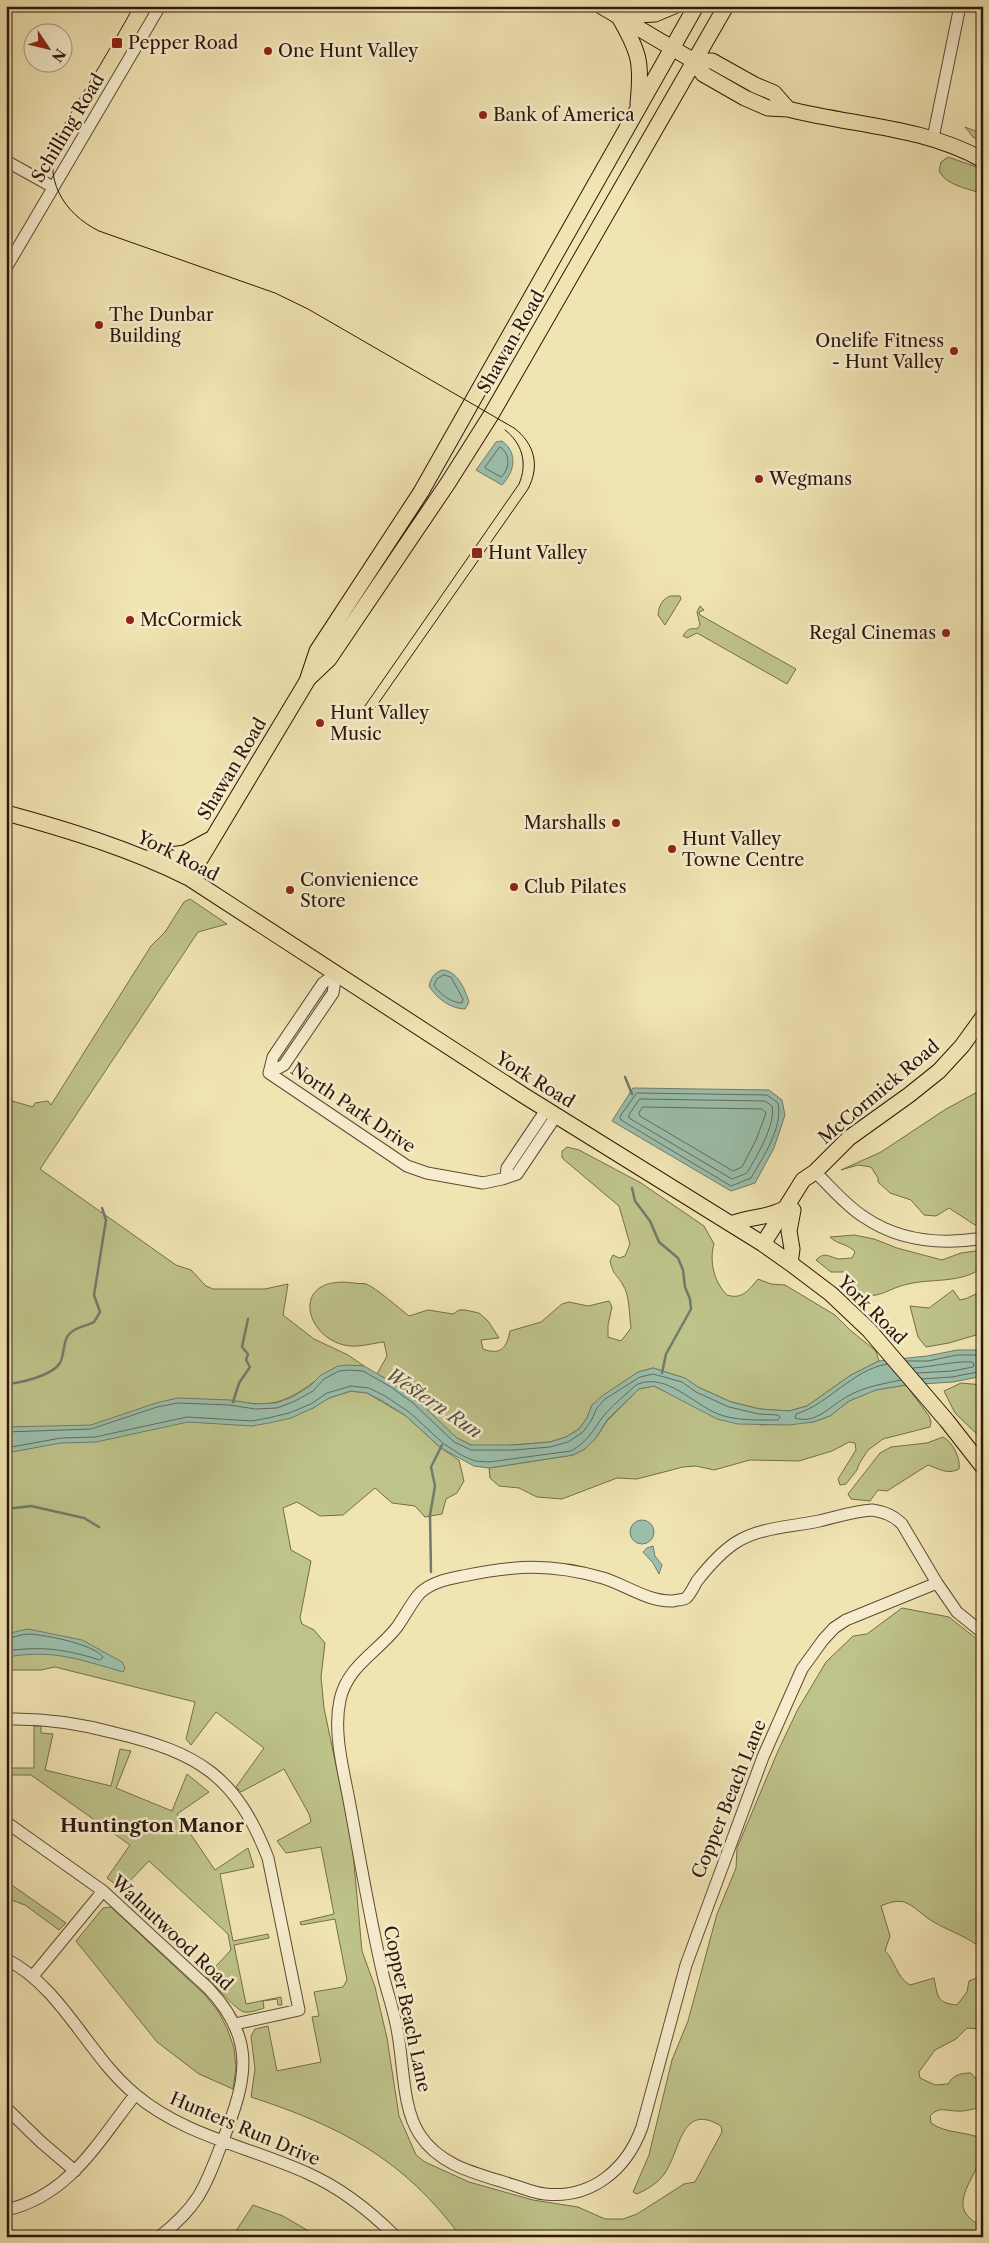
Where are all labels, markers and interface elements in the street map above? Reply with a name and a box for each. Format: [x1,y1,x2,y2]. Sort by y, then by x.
north arrow [22,22,72,72]
place label: Pepper Road [128,32,238,54]
marker: Pepper Road [110,36,124,50]
place label: One Hunt Valley [278,40,419,62]
text: N [48,45,70,66]
marker: One Hunt Valley [262,45,274,57]
street label: Schilling Road [27,69,109,186]
place label: Bank of America [493,104,635,126]
marker: Bank of America [477,109,489,121]
street label: Shawan Road [473,286,549,398]
place label: The Dunbar Building [109,304,214,347]
marker: The Dunbar Building [93,319,105,331]
place label: Onelife Fitness - Hunt Valley [815,330,945,373]
marker: Onelife Fitness - Hunt Valley [948,345,960,357]
place label: Wegmans [768,468,852,490]
marker: Wegmans [753,473,765,485]
place label: Hunt Valley [488,542,588,564]
marker: Hunt Valley [470,546,484,560]
place label: McCormick [140,609,243,631]
marker: McCormick [124,614,136,626]
place label: Regal Cinemas [809,622,936,644]
marker: Regal Cinemas [940,627,952,639]
place label: Hunt Valley Music [330,702,430,745]
street label: Shawan Road [193,714,271,824]
marker: Hunt Valley Music [314,717,326,729]
place label: Marshalls [524,812,606,834]
marker: Marshalls [610,817,622,829]
street label: York Road [133,826,223,886]
place label: Hunt Valley Towne Centre [682,828,804,871]
marker: Hunt Valley Towne Centre [666,843,678,855]
place label: Convienience Store [300,869,419,912]
place label: Club Pilates [524,876,626,898]
marker: Club Pilates [508,881,520,893]
marker: Convienience Store [284,884,296,896]
street label: McCormick Road [814,1035,944,1149]
street label: York Road [491,1047,578,1113]
street label: North Park Drive [286,1058,420,1158]
street label: York Road [832,1270,911,1349]
water label: Western Run [382,1363,486,1443]
street label: Copper Beach Lane [687,1716,771,1882]
district label: Huntington Manor [60,1814,245,1837]
street label: Walnutwood Road [106,1870,237,1995]
street label: Copper Beach Lane [379,1924,435,2094]
street label: Hunters Run Drive [166,2087,324,2171]

